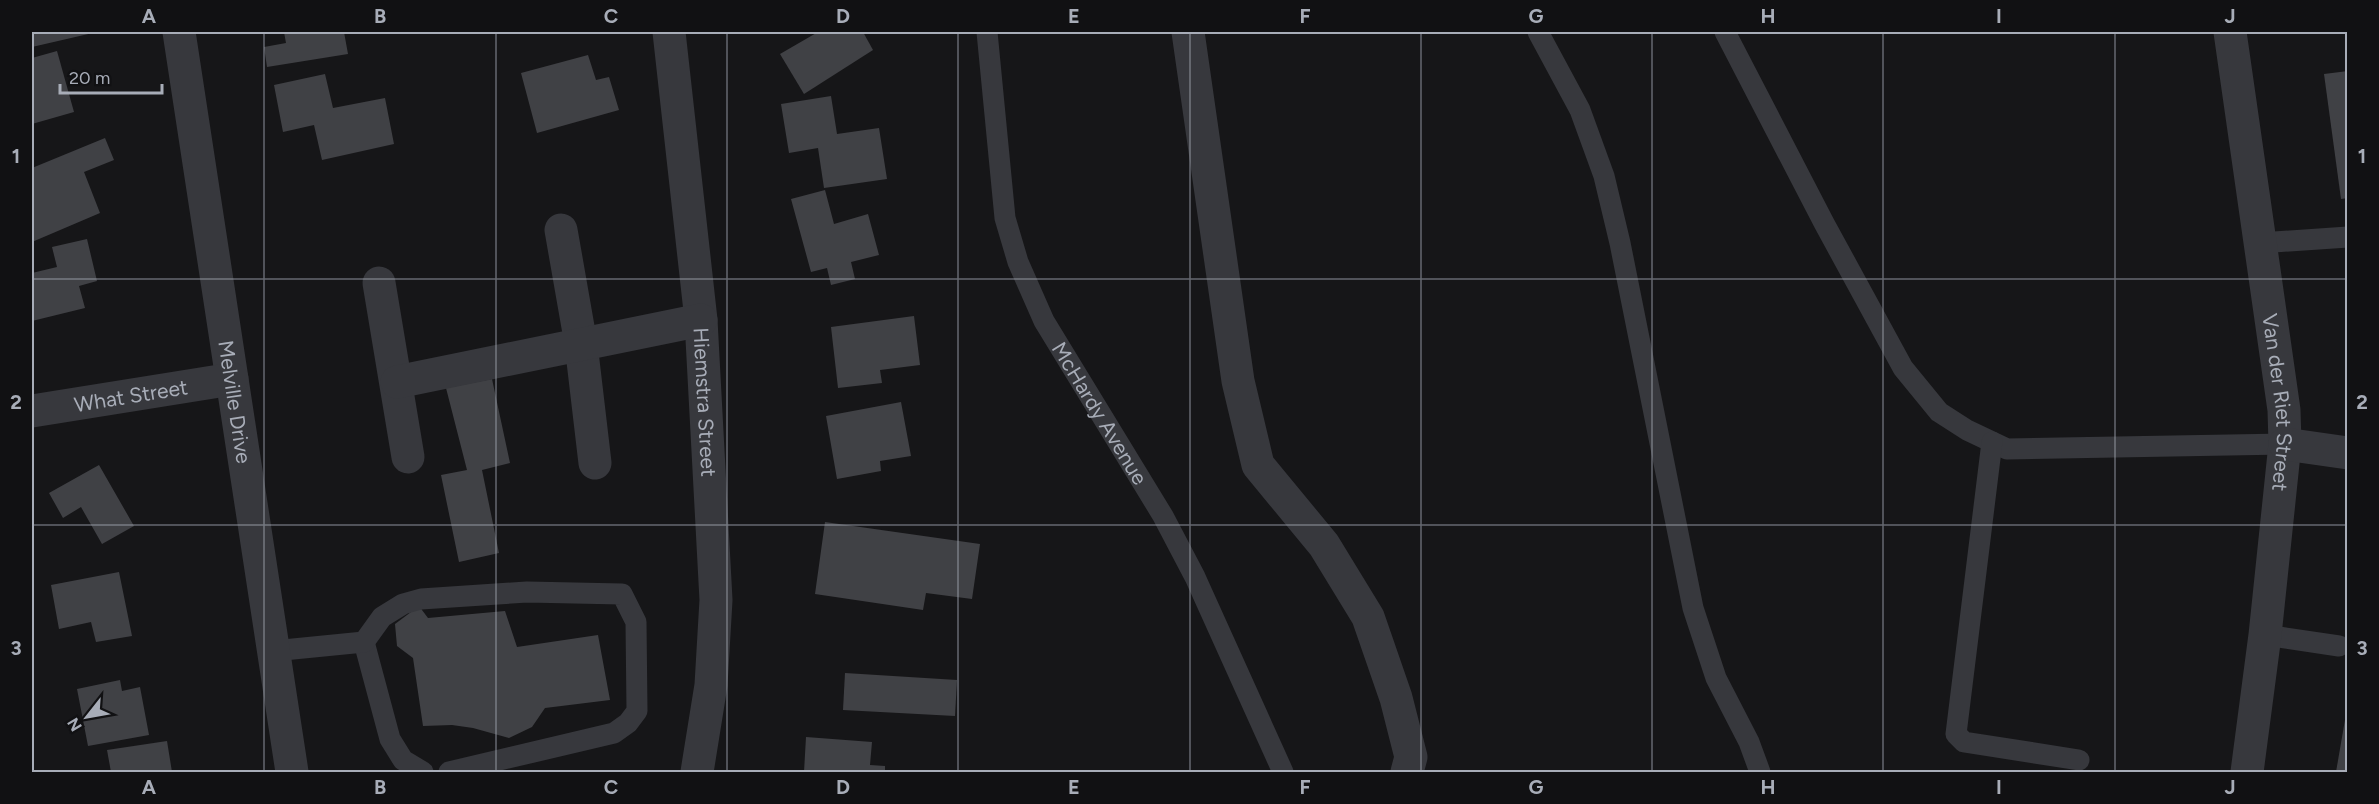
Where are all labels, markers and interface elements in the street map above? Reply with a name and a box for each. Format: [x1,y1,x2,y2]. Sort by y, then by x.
text: A [142,4,157,28]
text: B [374,4,386,28]
text: C [604,4,618,28]
text: D [836,4,850,28]
text: E [1068,4,1080,28]
text: F [1299,4,1311,28]
text: G [1529,4,1544,28]
text: H [1761,4,1776,28]
text: I [1996,4,2002,28]
text: J [2224,4,2236,28]
scale bar [60,57,162,95]
text: 20 m [69,67,110,89]
text: 1 [12,144,20,168]
text: 1 [2358,144,2366,168]
street label: Van der Riet Street [2258,312,2298,493]
street label: Hiemstra Street [689,327,722,478]
street label: McHardy Avenue [1047,337,1153,489]
street label: Melville Drive [214,338,257,465]
street label: What Street [72,374,189,417]
text: 2 [10,390,22,414]
text: 2 [2356,390,2368,414]
text: 3 [10,636,22,660]
text: 3 [2356,636,2368,660]
north arrow [57,687,117,747]
text: N [63,714,86,735]
text: A [142,775,157,799]
text: B [374,775,386,799]
text: C [604,775,618,799]
text: D [836,775,850,799]
text: E [1068,775,1080,799]
text: F [1299,775,1311,799]
text: G [1529,775,1544,799]
text: H [1761,775,1776,799]
text: I [1996,775,2002,799]
text: J [2224,775,2236,799]

